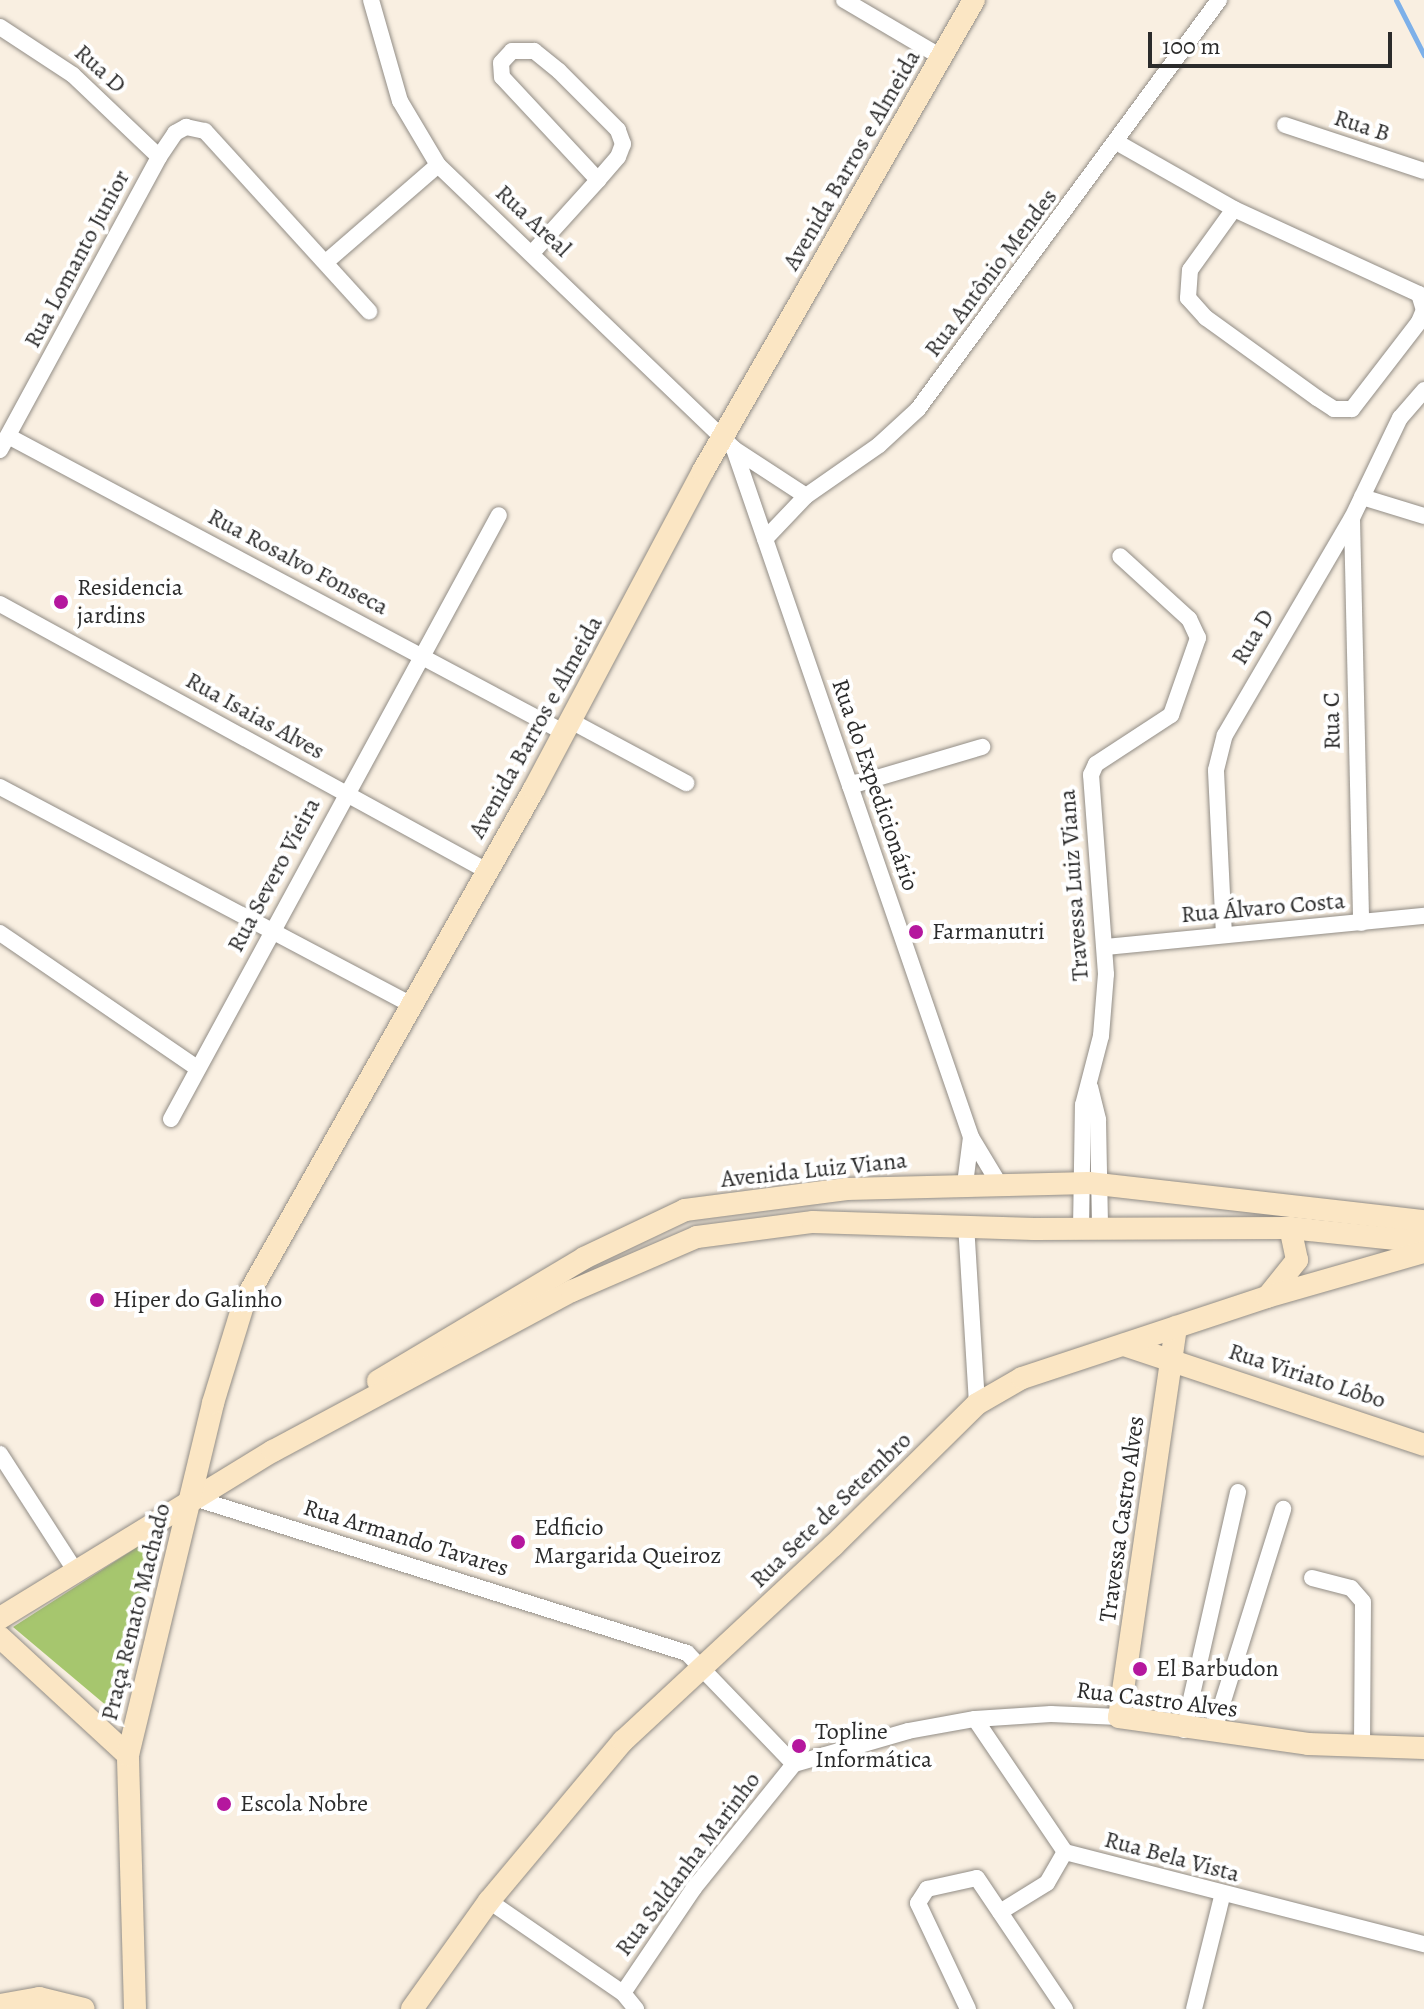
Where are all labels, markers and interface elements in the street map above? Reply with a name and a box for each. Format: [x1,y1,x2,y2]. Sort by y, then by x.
scale bar [1152,16,1396,66]
text: 100 m [1162,30,1221,62]
street label: Rua D [68,38,132,100]
street label: Avenida Barros e Almeida [777,45,927,275]
street label: Rua B [1330,103,1394,149]
street label: Rua Lomanto Junior [18,165,136,353]
street label: Rua Areal [489,179,577,263]
street label: Rua Antônio Mendes [918,183,1064,363]
street label: Rua Rosalvo Fonseca [203,502,393,622]
place label: Residencia jardins [77,574,183,630]
marker: Residencia jardins [52,593,70,611]
street label: Rua D [1225,604,1281,670]
street label: Avenida Barros e Almeida [463,611,609,843]
street label: Rua Isaias Alves [181,666,329,766]
street label: Rua do Expedicionário [825,675,925,895]
street label: Rua C [1317,692,1347,750]
street label: Travessa Luiz Viana [1053,788,1095,982]
street label: Rua Severo Vieira [221,793,327,957]
street label: Rua Álvaro Costa [1180,886,1346,930]
place label: Farmanutri [932,918,1045,946]
marker: Farmanutri [907,923,925,941]
street label: Avenida Luiz Viana [720,1146,908,1194]
place label: Hiper do Galinho [113,1286,282,1314]
marker: Hiper do Galinho [88,1291,106,1309]
street label: Rua Viriato Lôbo [1225,1337,1389,1415]
street label: Travessa Castro Alves [1093,1414,1151,1624]
street label: Rua Sete de Setembro [745,1426,917,1594]
street label: Rua Armando Tavares [300,1493,512,1583]
street label: Praça Renato Machado [95,1500,177,1724]
place label: Edficio Margarida Queiroz [534,1514,721,1570]
marker: Edficio Margarida Queiroz [509,1533,527,1551]
place label: El Barbudon [1156,1655,1279,1683]
marker: El Barbudon [1131,1660,1149,1678]
street label: Rua Castro Alves [1075,1676,1239,1724]
place label: Topline Informática [815,1718,932,1774]
marker: Topline Informática [790,1737,808,1755]
street label: Rua Saldanha Marinho [609,1766,767,1962]
place label: Escola Nobre [240,1790,368,1818]
marker: Escola Nobre [215,1795,233,1813]
street label: Rua Bela Vista [1101,1825,1243,1889]

